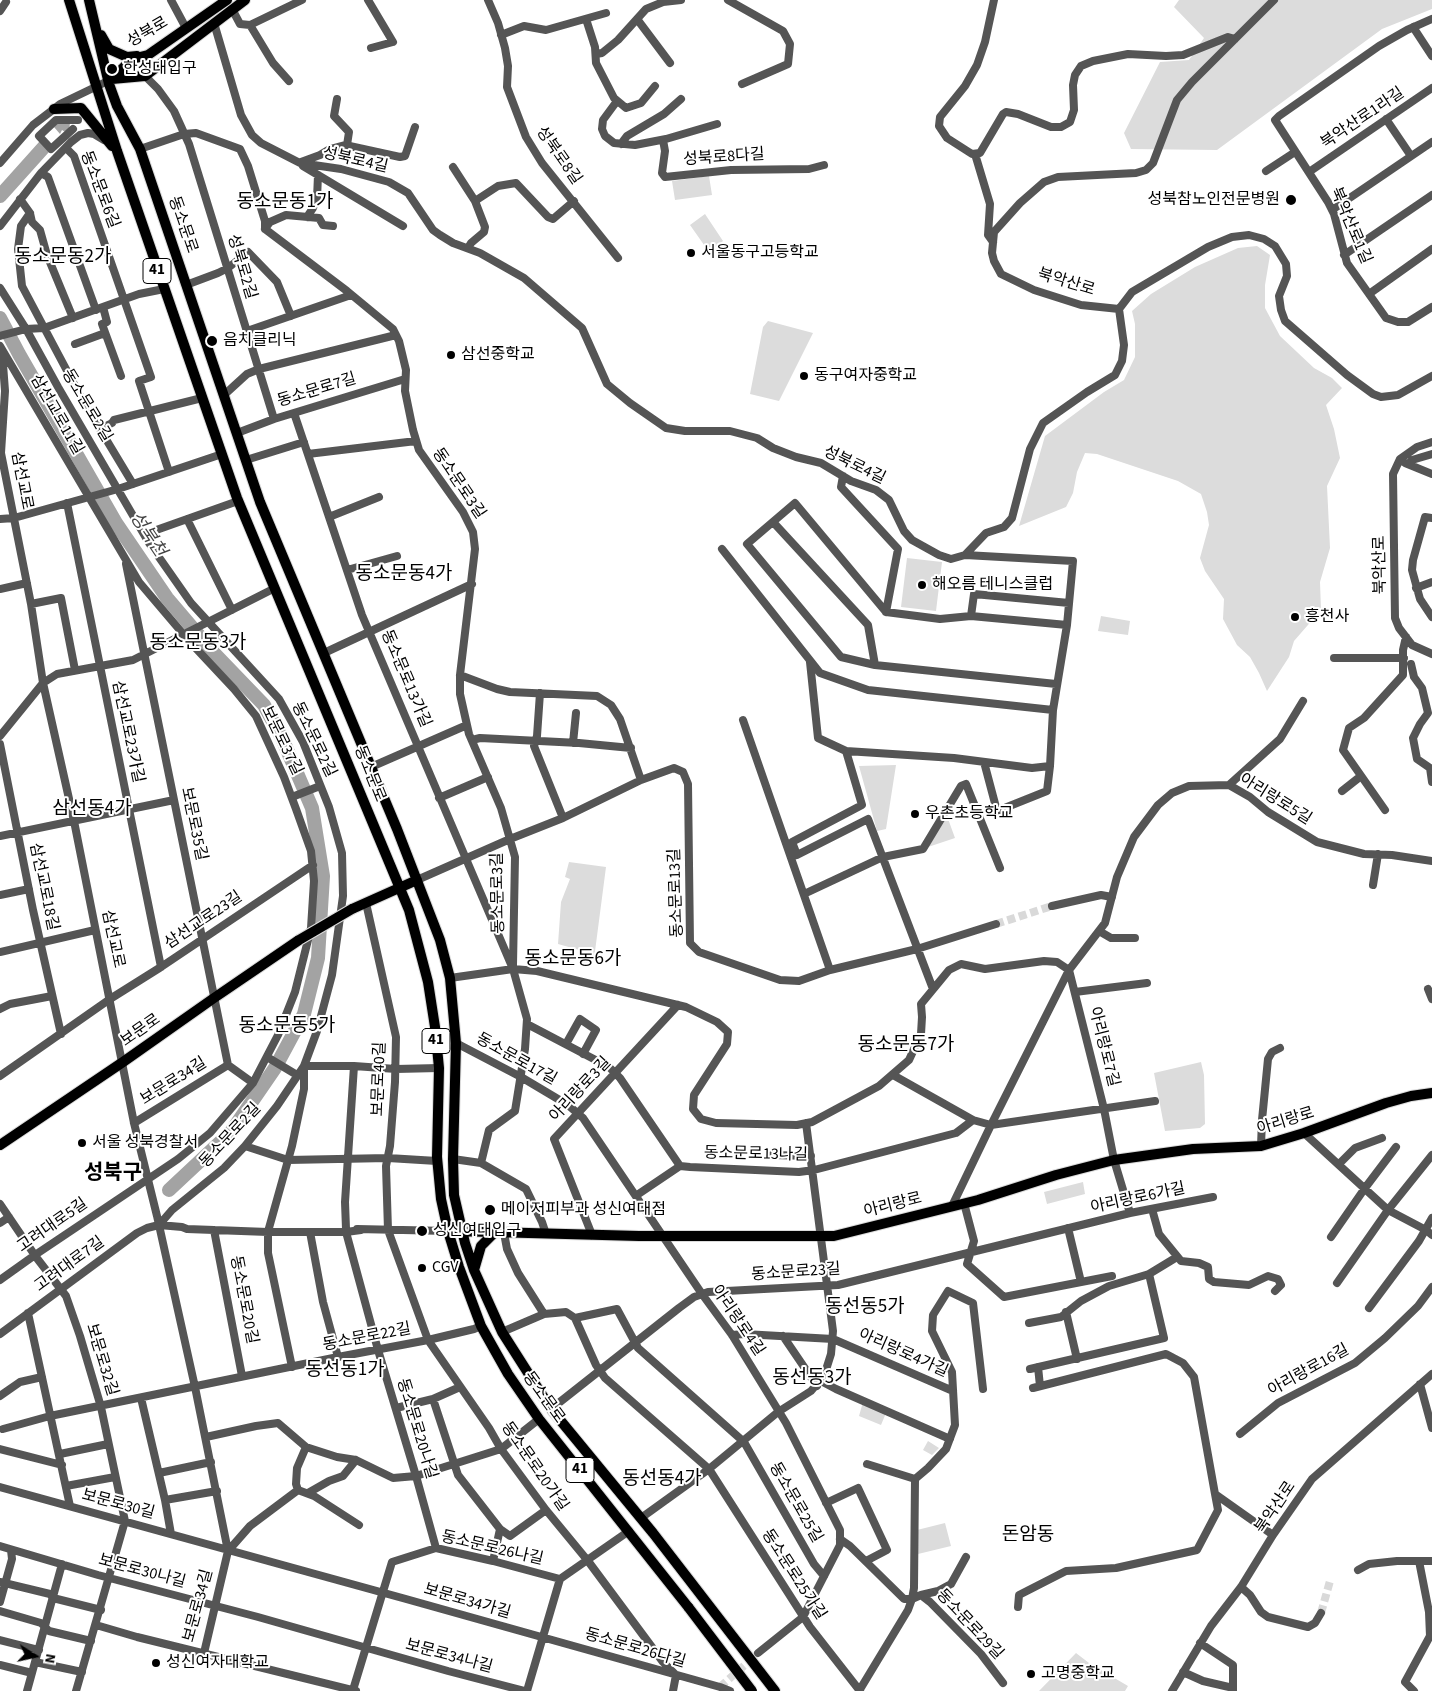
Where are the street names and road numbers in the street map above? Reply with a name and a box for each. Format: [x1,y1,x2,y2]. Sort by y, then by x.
street label: 성북로 [124,14,172,52]
street label: 북악산로1라길 [1318,84,1408,154]
street label: 성북로8길 [531,123,585,189]
street label: 성북로4길 [320,144,390,178]
street label: 성북로8다길 [683,146,765,170]
street label: 동소문로6길 [75,148,123,232]
street label: 북악산로1길 [1325,185,1375,267]
street label: 동소문로 [163,194,201,256]
street label: 성북로2길 [222,232,260,302]
road number: 41 [143,258,171,284]
street label: 북악산로 [1035,265,1097,301]
street label: 동소문로2길 [57,366,115,446]
street label: 동소문로7길 [275,370,359,412]
street label: 삼선교로11길 [25,371,87,459]
street label: 성북로4길 [820,443,888,489]
street label: 동소문로3길 [427,445,489,523]
street label: 삼선교로 [6,450,36,512]
street label: 북악산로 [1371,535,1391,595]
street label: 동소문로13가길 [376,627,434,731]
street label: 삼선교로23가길 [107,679,147,785]
street label: 동소문로2길 [286,699,340,781]
street label: 보문로37길 [256,703,306,779]
street label: 동소문로 [349,743,389,805]
street label: 아리랑로5길 [1235,770,1315,830]
street label: 보문로35길 [176,785,210,863]
street label: 삼선교로18길 [24,841,62,933]
street label: 동소문로13길 [666,848,688,938]
street label: 동소문로3길 [489,852,509,934]
street label: 삼선교로23길 [162,888,246,954]
street label: 삼선교로 [96,908,128,970]
street label: 아리랑로7길 [1084,1005,1122,1089]
street label: 보문로 [117,1010,165,1052]
road number: 41 [422,1028,450,1054]
street label: 동소문로17길 [472,1030,560,1090]
street label: 보문로40길 [369,1041,391,1117]
street label: 보문로34길 [137,1054,211,1110]
street label: 아리랑로3길 [546,1054,616,1126]
street label: 동소문로2길 [196,1100,266,1172]
street label: 아리랑로 [1255,1104,1317,1140]
street label: 동소문로13나길 [704,1144,808,1166]
street label: 아리랑로6가길 [1089,1180,1187,1218]
street label: 아리랑로 [862,1190,924,1222]
street label: 고려대로5길 [14,1195,92,1257]
street label: 고려대로7길 [31,1233,109,1297]
street label: 동소문로20길 [225,1254,261,1346]
street label: 동소문로23길 [751,1260,841,1286]
street label: 아리랑로4길 [706,1282,768,1360]
street label: 동소문로22길 [321,1320,413,1356]
street label: 보문로32길 [81,1321,121,1399]
street label: 아리랑로4가길 [855,1326,951,1382]
street label: 아리랑로16길 [1265,1341,1353,1401]
street label: 동소문로 [518,1369,568,1427]
street label: 동소문로20나길 [392,1376,440,1482]
street label: 동소문로20가길 [496,1419,572,1515]
road number: 41 [566,1458,594,1482]
street label: 동소문로25길 [764,1459,826,1547]
street label: 북악산로 [1252,1478,1300,1538]
street label: 보문로30길 [79,1486,157,1524]
street label: 동소문로25가길 [757,1526,829,1624]
street label: 동소문로26나길 [439,1528,545,1570]
street label: 보문로30나길 [96,1551,188,1593]
street label: 보문로34길 [180,1567,218,1645]
street label: 보문로34가길 [421,1580,513,1624]
street label: 동소문로29길 [931,1586,1007,1664]
street label: 동소문로26다길 [582,1625,688,1673]
street label: 보문로34나길 [403,1636,495,1678]

